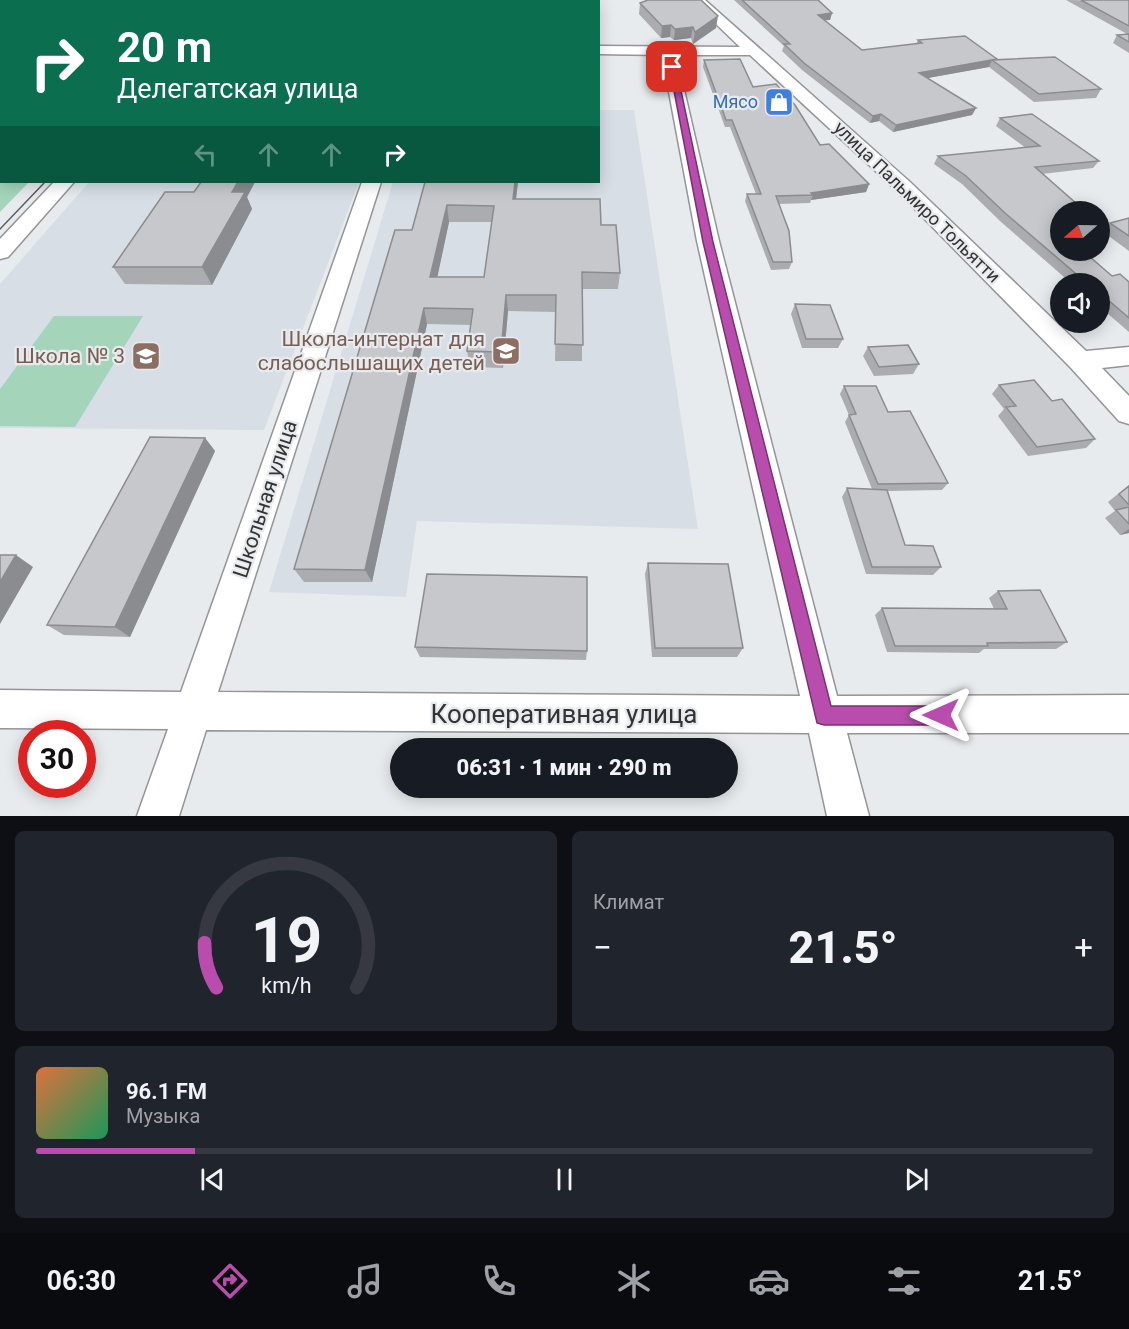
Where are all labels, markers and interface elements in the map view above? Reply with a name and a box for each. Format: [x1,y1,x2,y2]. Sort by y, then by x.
text: 20 m [117,23,212,72]
icon: right [18,24,96,102]
pin [646,41,697,92]
icon: arrive [655,50,688,83]
text: Делегатская улица [117,73,358,105]
shop icon: Мясо [763,86,795,118]
place label: Мясо [713,91,758,112]
street label: улица Пальмиро Тольятти [830,117,1005,287]
icon: left [189,138,222,171]
icon: ahead [252,138,285,171]
icon: ahead [315,138,348,171]
icon: right [378,138,411,171]
north arrow [1050,201,1110,261]
map controls [1050,201,1110,333]
button: sound [1050,273,1110,333]
place label: Школа-интернат для слабослышащих детей [258,327,485,375]
school or university icon: Школа-интернат для слабослышащих детей [490,335,522,367]
school or university icon: Школа № 3 [130,340,162,372]
place label: Школа № 3 [15,344,125,368]
street label: Школьная улица [228,417,302,581]
position arrow [909,683,973,747]
street label: Кооперативная улица [431,699,697,729]
speed limit sign: 30 [18,720,96,798]
text: 06:31 · 1 мин · 290 m [456,755,672,780]
text: Климат [593,890,664,914]
text: 19 [250,904,322,977]
text: 21.5° [789,921,898,974]
text: − [593,928,612,967]
text: + [1074,928,1093,967]
text: km/h [261,973,311,998]
text: 96.1 FM [126,1079,207,1104]
text: Музыка [126,1104,200,1128]
icon: previous [196,1163,229,1196]
icon: pause [548,1163,581,1196]
icon: next [900,1163,933,1196]
icon: directions [209,1260,251,1302]
icon: music [344,1260,386,1302]
icon: phone [478,1260,520,1302]
icon: climate [613,1260,655,1302]
icon: car [748,1260,790,1302]
icon: filters [883,1260,925,1302]
text: 06:30 [46,1265,116,1297]
text: 21.5° [1018,1265,1083,1297]

